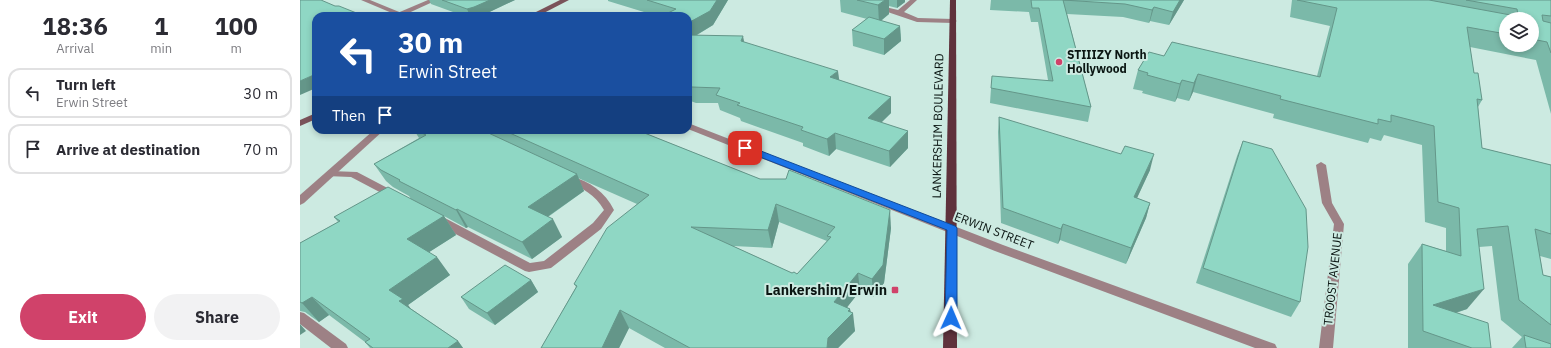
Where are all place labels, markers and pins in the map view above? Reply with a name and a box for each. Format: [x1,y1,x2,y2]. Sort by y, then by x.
place label: STIIIZY North Hollywood [1067,47,1147,76]
marker: STIIIZY North Hollywood [1054,57,1064,67]
pin [728,131,762,165]
place label: Lankershim/Erwin [765,281,887,299]
marker: Lankershim/Erwin [890,285,900,295]

